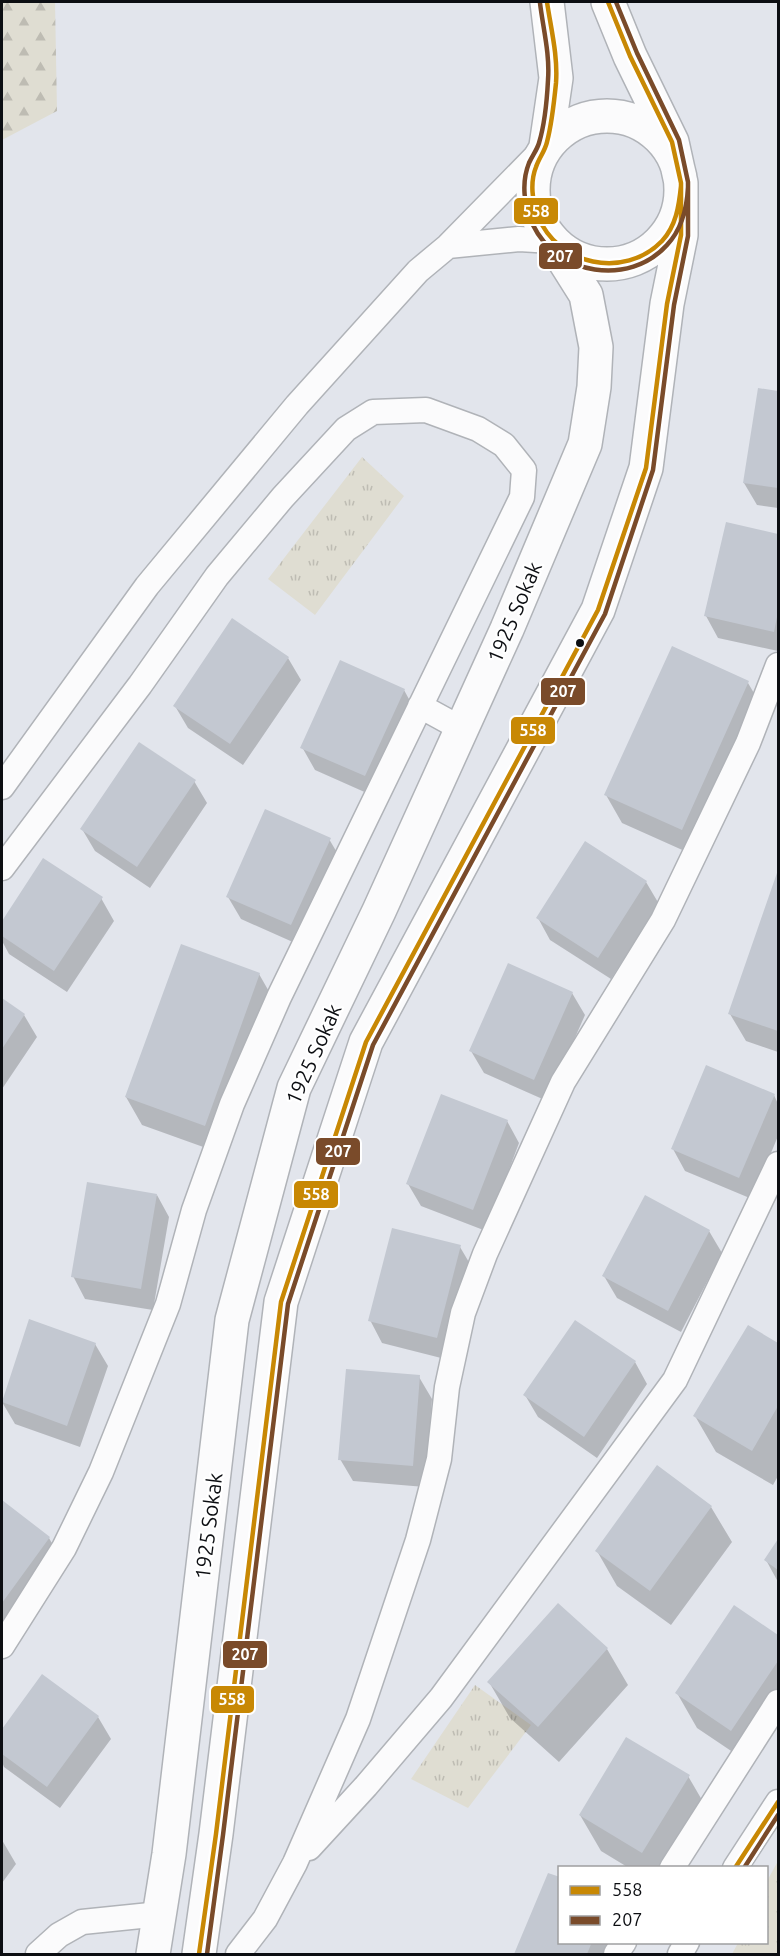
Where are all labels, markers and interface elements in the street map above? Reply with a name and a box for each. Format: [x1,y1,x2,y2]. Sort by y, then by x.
line badge: 558 [513,197,559,225]
text: 558 [522,202,550,220]
line badge: 207 [538,242,583,270]
text: 207 [546,247,574,265]
street label: 1925 Sokak [482,557,546,666]
unlabelled marker [574,637,586,649]
line badge: 207 [540,677,586,706]
text: 207 [549,682,577,700]
line badge: 558 [510,716,556,745]
text: 558 [519,721,547,739]
street label: 1925 Sokak [280,1000,346,1108]
line badge: 207 [315,1137,361,1166]
text: 207 [324,1142,352,1160]
line badge: 558 [293,1180,339,1209]
text: 558 [302,1185,330,1203]
street label: 1925 Sokak [190,1471,227,1581]
line badge: 207 [222,1640,268,1669]
text: 207 [231,1645,259,1663]
line badge: 558 [210,1685,255,1714]
text: 558 [218,1690,246,1708]
legend [558,1866,768,1944]
text: 558 [612,1879,642,1899]
text: 207 [612,1909,642,1929]

